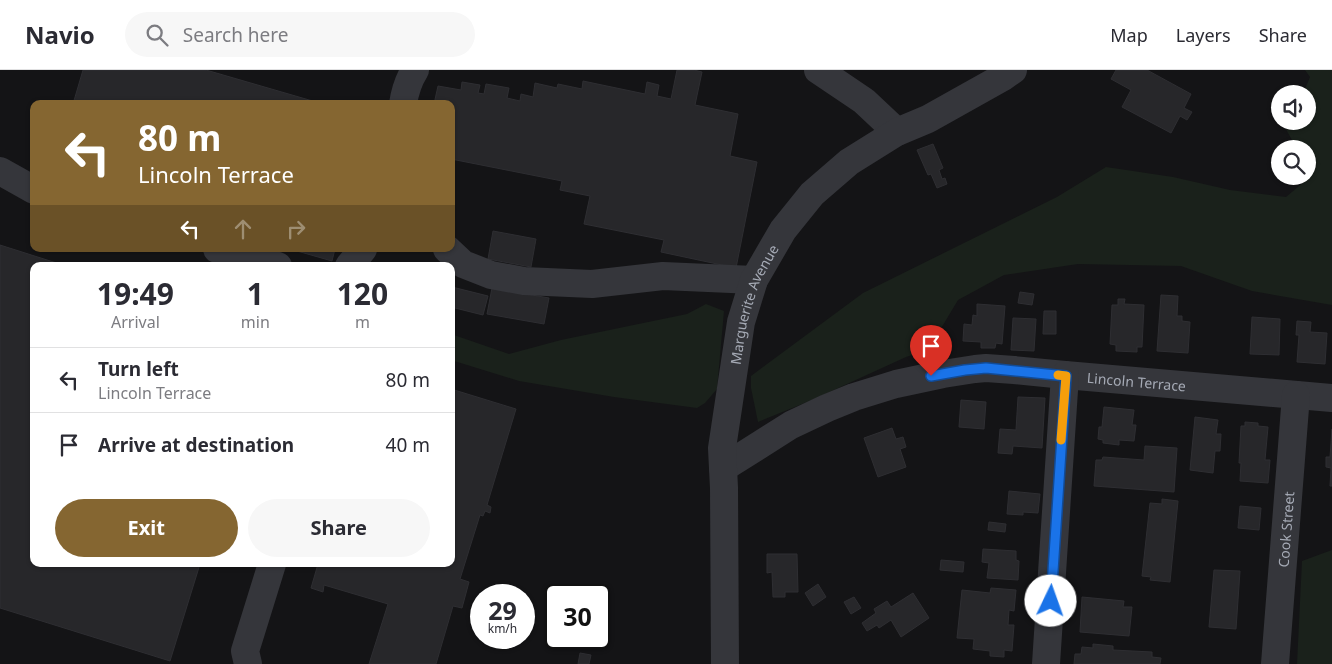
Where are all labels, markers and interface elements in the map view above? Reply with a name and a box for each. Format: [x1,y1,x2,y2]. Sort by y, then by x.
search box [125,12,475,57]
text: Navio [25,18,95,51]
icon: search [143,21,171,49]
text: Search here [183,22,289,48]
text: Map [1110,23,1148,47]
text: Layers [1176,23,1231,47]
text: Share [1259,23,1307,47]
map controls [1271,85,1316,185]
button: sound [1271,85,1316,130]
text: 80 m [138,114,221,161]
icon: left [55,120,120,185]
button: search [1271,140,1316,185]
text: Lincoln Terrace [138,159,294,189]
icon: left [176,215,204,243]
icon: ahead [229,215,257,243]
icon: right [282,215,310,243]
street label: Marguerite Avenue [725,241,782,366]
text: 19:49 [97,273,174,314]
text: 1 [247,273,264,314]
text: 120 [337,273,388,314]
text: Arrival [111,311,160,333]
text: min [241,311,270,333]
text: m [355,311,370,333]
pin [910,325,952,376]
icon: arrive [917,332,945,360]
text: Turn left [98,356,179,382]
icon: left [55,366,83,394]
text: 80 m [386,367,430,393]
street label: Lincoln Terrace [1086,367,1187,395]
text: Lincoln Terrace [98,382,211,404]
icon: arrive [55,431,83,459]
text: Arrive at destination [98,432,294,458]
text: 40 m [386,432,430,458]
street label: Cook Street [1273,491,1298,568]
button: Exit [55,499,238,557]
button: Share [248,499,430,557]
position arrow [1024,574,1076,626]
speed limit sign: 30 [545,584,610,649]
text: 29 [488,593,517,627]
text: km/h [488,620,517,637]

